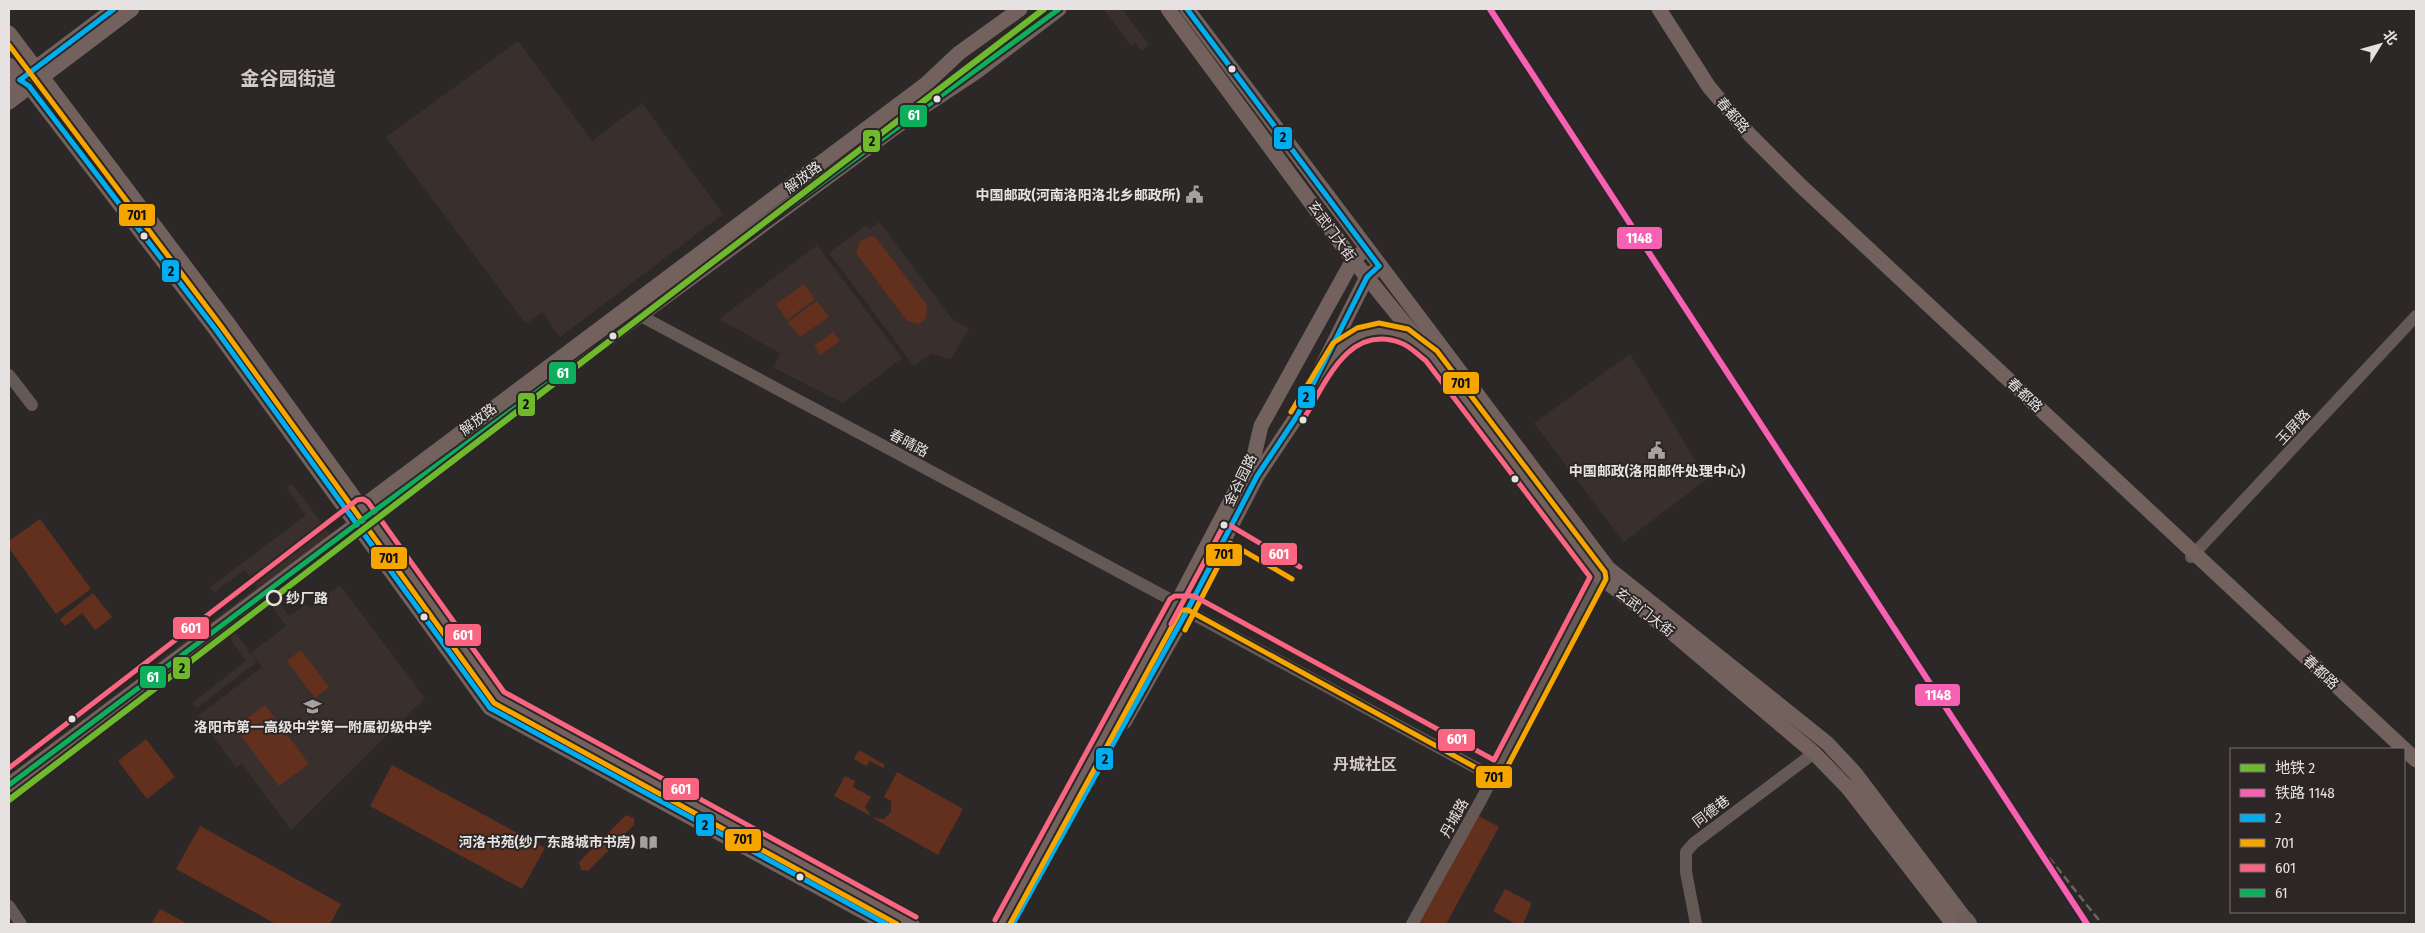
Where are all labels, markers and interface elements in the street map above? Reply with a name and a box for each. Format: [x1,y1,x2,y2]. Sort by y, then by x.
north arrow [2355,20,2405,70]
text: 北 [2379,27,2401,48]
unlabelled marker [1227,64,1237,74]
district label: 金谷园街道 [240,67,336,90]
unlabelled marker [932,94,942,104]
street label: 春都路 [1712,94,1753,137]
line badge: 61 [899,104,928,128]
text: 61 [908,107,920,124]
line badge: 2 [1273,126,1293,150]
line badge: 2 [862,129,881,153]
text: 2 [1279,129,1287,146]
text: 2 [868,133,876,150]
street label: 解放路 [781,158,825,197]
public building icon: 中国邮政(河南洛阳洛北乡邮政所) [1184,185,1204,205]
place label: 中国邮政(河南洛阳洛北乡邮政所) [976,187,1180,204]
street label: 玄武门大街 [1304,198,1359,265]
line badge: 701 [118,203,156,227]
text: 701 [127,207,147,224]
line badge: 1148 [1616,226,1663,250]
text: 1148 [1626,230,1653,247]
unlabelled marker [139,231,149,241]
line badge: 2 [161,259,180,283]
text: 2 [167,263,175,280]
unlabelled marker [608,331,618,341]
line badge: 61 [548,361,577,385]
text: 61 [557,365,569,382]
line badge: 701 [1442,371,1480,395]
text: 701 [1451,375,1471,392]
street label: 春都路 [2004,375,2046,416]
line badge: 2 [1297,385,1316,409]
text: 2 [1302,389,1310,406]
line badge: 2 [517,392,536,417]
text: 2 [522,396,530,413]
street label: 解放路 [456,400,500,439]
street label: 玉屏路 [2273,406,2314,448]
unlabelled marker [1298,415,1308,425]
street label: 春晴路 [886,426,931,461]
public building icon: 中国邮政(洛阳邮件处理中心) [1647,441,1667,461]
street label: 金谷园路 [1221,451,1260,509]
place label: 中国邮政(洛阳邮件处理中心) [1569,463,1745,480]
unlabelled marker [1510,474,1520,484]
unlabelled marker [1219,520,1229,530]
line badge: 601 [1260,542,1298,566]
line badge: 701 [1205,543,1243,567]
line badge: 701 [370,546,408,570]
text: 701 [1214,546,1234,563]
text: 601 [1269,546,1289,563]
text: 701 [379,550,399,567]
street label: 玄武门大街 [1612,584,1678,641]
marker: 纱厂路 [266,590,282,606]
place label: 纱厂路 [286,590,328,607]
unlabelled marker [419,612,429,622]
line badge: 601 [172,616,210,640]
text: 601 [181,620,201,637]
line badge: 601 [444,623,482,647]
text: 601 [453,627,473,644]
street label: 春都路 [2300,652,2342,693]
line badge: 2 [172,656,191,680]
text: 2 [178,660,186,677]
line badge: 61 [139,665,167,689]
text: 61 [147,669,159,686]
line badge: 1148 [1914,683,1961,707]
text: 1148 [1925,687,1952,704]
school or university icon: 洛阳市第一高级中学第一附属初级中学 [303,697,323,717]
unlabelled marker [67,714,77,724]
place label: 洛阳市第一高级中学第一附属初级中学 [194,719,432,736]
line badge: 601 [1437,728,1476,752]
text: 601 [1447,731,1467,748]
line badge: 2 [1095,747,1114,771]
legend [2230,748,2405,913]
text: 2 [1101,751,1109,768]
district label: 丹城社区 [1333,755,1397,774]
text: 地铁 2 [2275,759,2316,777]
line badge: 701 [1475,765,1513,789]
text: 701 [1484,769,1504,786]
line badge: 601 [662,777,700,801]
text: 601 [671,781,691,798]
text: 铁路 1148 [2275,784,2335,802]
street label: 同德巷 [1689,792,1733,831]
street label: 丹城路 [1437,796,1472,841]
text: 2 [2275,809,2282,827]
line badge: 2 [695,813,715,837]
text: 2 [701,817,709,834]
line badge: 701 [724,828,762,852]
text: 701 [733,831,753,848]
library icon: 河洛书苑(纱厂东路城市书房) [639,832,659,852]
place label: 河洛书苑(纱厂东路城市书房) [459,834,635,851]
text: 701 [2275,834,2294,852]
text: 601 [2275,859,2296,877]
unlabelled marker [795,872,805,882]
text: 61 [2275,884,2288,902]

